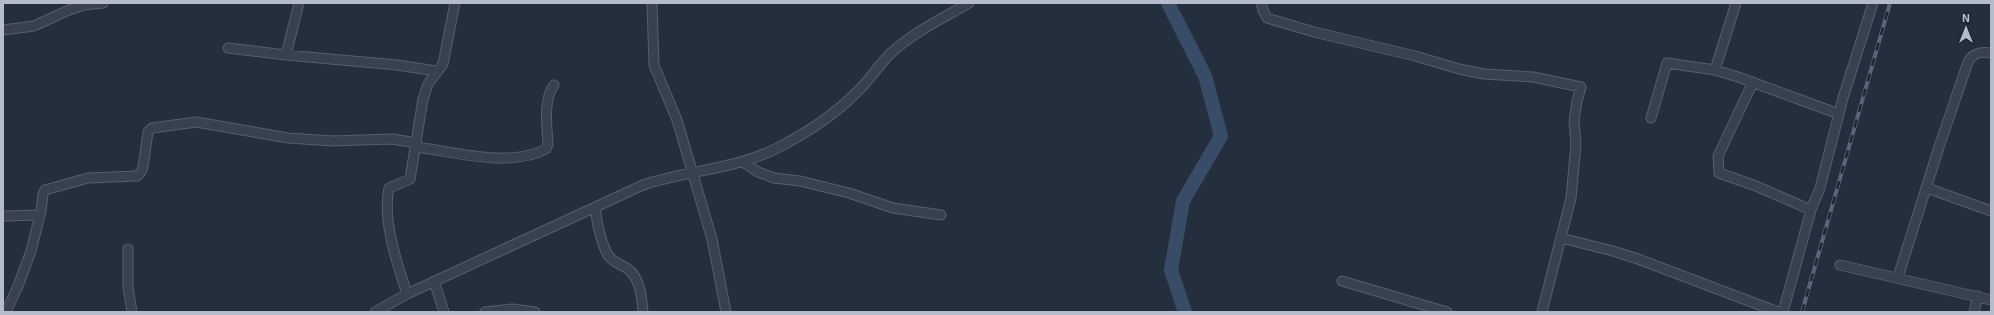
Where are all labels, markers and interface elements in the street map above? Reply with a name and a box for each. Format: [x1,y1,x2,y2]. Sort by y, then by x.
north arrow [1946,8,1986,48]
text: N [1962,11,1970,24]

